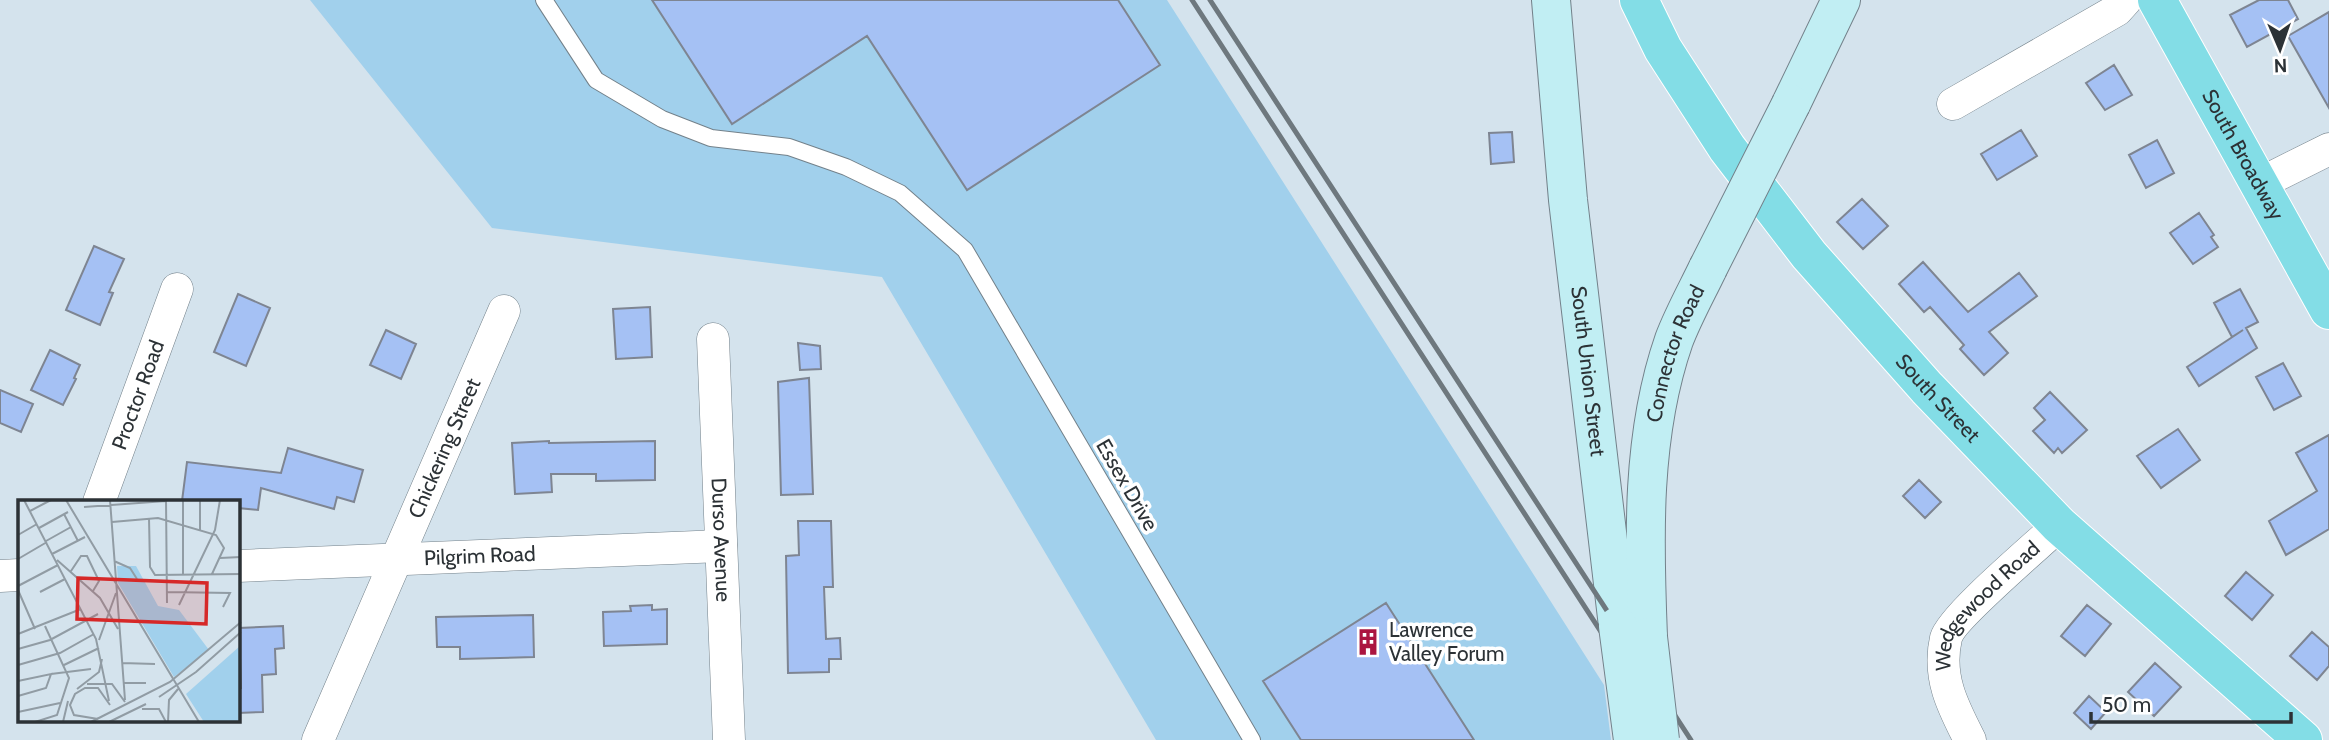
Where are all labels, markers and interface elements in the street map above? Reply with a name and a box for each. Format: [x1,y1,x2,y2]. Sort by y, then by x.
north arrow [2245,14,2315,84]
text: N [2273,54,2288,77]
street label: South Broadway [2197,85,2290,225]
street label: Connector Road [1641,281,1710,424]
street label: South Union Street [1566,285,1611,458]
street label: Proctor Road [106,337,169,453]
street label: South Street [1891,349,1986,447]
street label: Chickering Street [403,374,485,522]
street label: Essex Drive [1091,435,1164,535]
street label: Durso Avenue [707,477,736,603]
inset map [18,500,240,722]
street label: Wedgewood Road [1930,536,2045,671]
street label: Pilgrim Road [423,541,536,570]
place label: Lawrence Valley Forum [1389,617,1505,666]
building icon: Lawrence Valley Forum [1353,627,1383,657]
scale bar [2091,680,2290,724]
text: 50 m [2102,692,2151,717]

